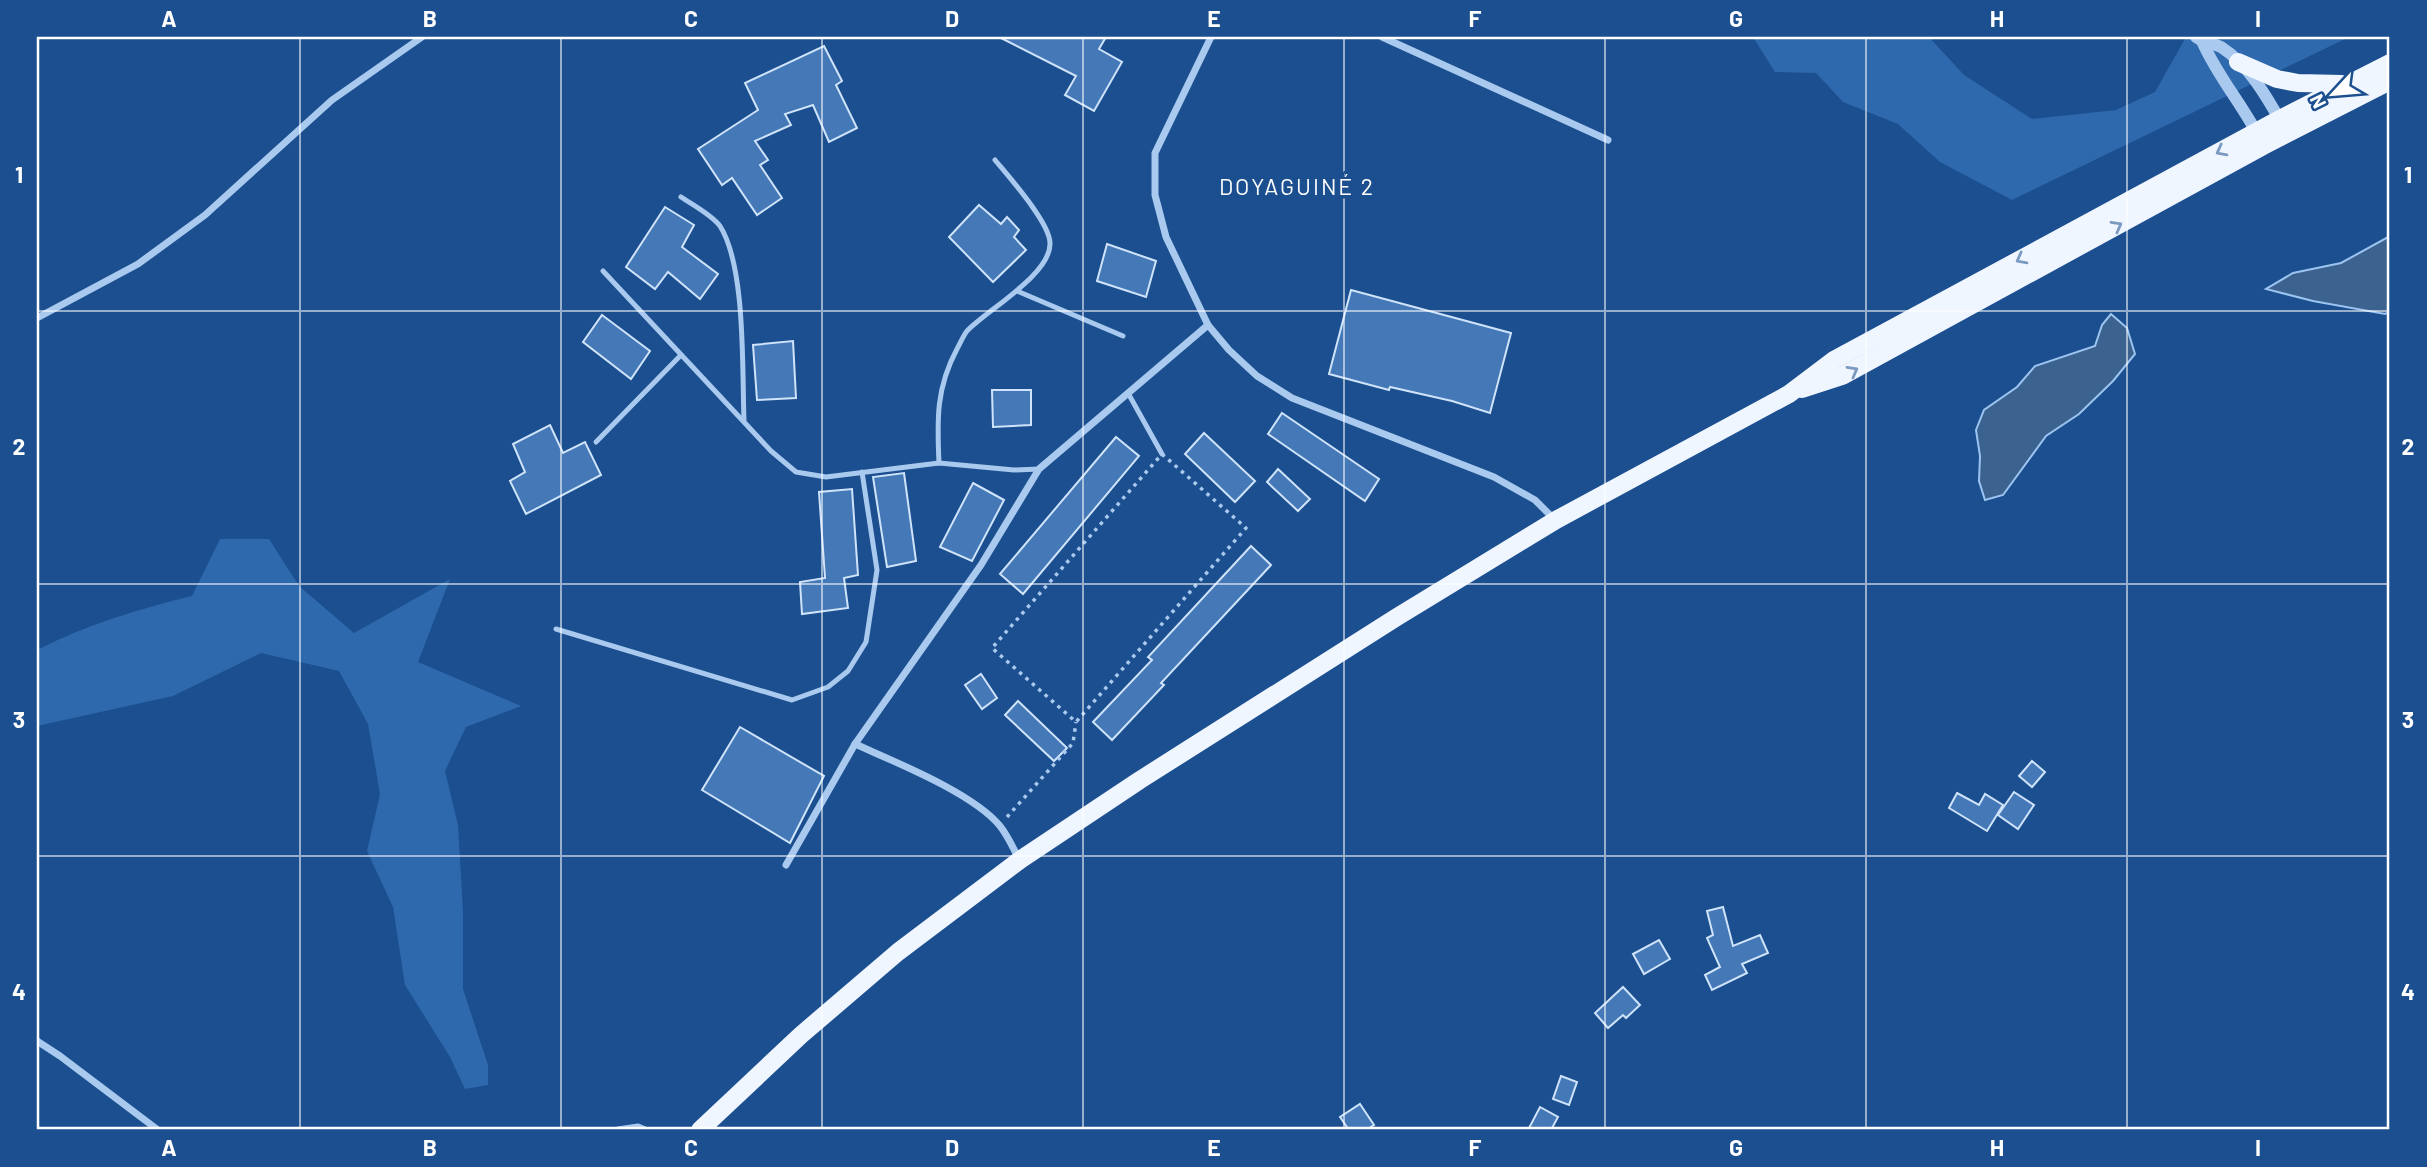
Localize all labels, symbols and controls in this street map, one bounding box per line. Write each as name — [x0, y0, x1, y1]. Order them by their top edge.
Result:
text: A — [161, 4, 177, 32]
text: B — [423, 4, 437, 32]
text: C — [684, 4, 698, 32]
text: D — [945, 4, 959, 32]
text: E — [1207, 4, 1221, 32]
text: F — [1469, 4, 1482, 32]
text: G — [1729, 4, 1743, 32]
text: H — [1990, 4, 2004, 32]
text: I — [2255, 4, 2261, 32]
north arrow — [2298, 60, 2368, 130]
text: N — [2304, 91, 2330, 112]
one-way arrow — [2216, 143, 2228, 156]
text: 1 — [15, 160, 23, 188]
text: 1 — [2404, 160, 2412, 188]
district label: DOYAGUINÉ 2 — [1219, 172, 1375, 200]
one-way arrow — [2109, 221, 2122, 234]
one-way arrow — [2016, 251, 2028, 264]
one-way arrow — [1845, 366, 1858, 379]
text: 2 — [13, 432, 25, 460]
text: 2 — [2402, 432, 2414, 460]
text: 3 — [13, 705, 25, 733]
text: 3 — [2402, 705, 2414, 733]
text: 4 — [12, 977, 26, 1005]
text: 4 — [2401, 977, 2415, 1005]
text: A — [161, 1133, 177, 1161]
text: B — [423, 1133, 437, 1161]
text: C — [684, 1133, 698, 1161]
text: D — [945, 1133, 959, 1161]
text: E — [1207, 1133, 1221, 1161]
text: F — [1469, 1133, 1482, 1161]
text: G — [1729, 1133, 1743, 1161]
text: H — [1990, 1133, 2004, 1161]
text: I — [2255, 1133, 2261, 1161]

